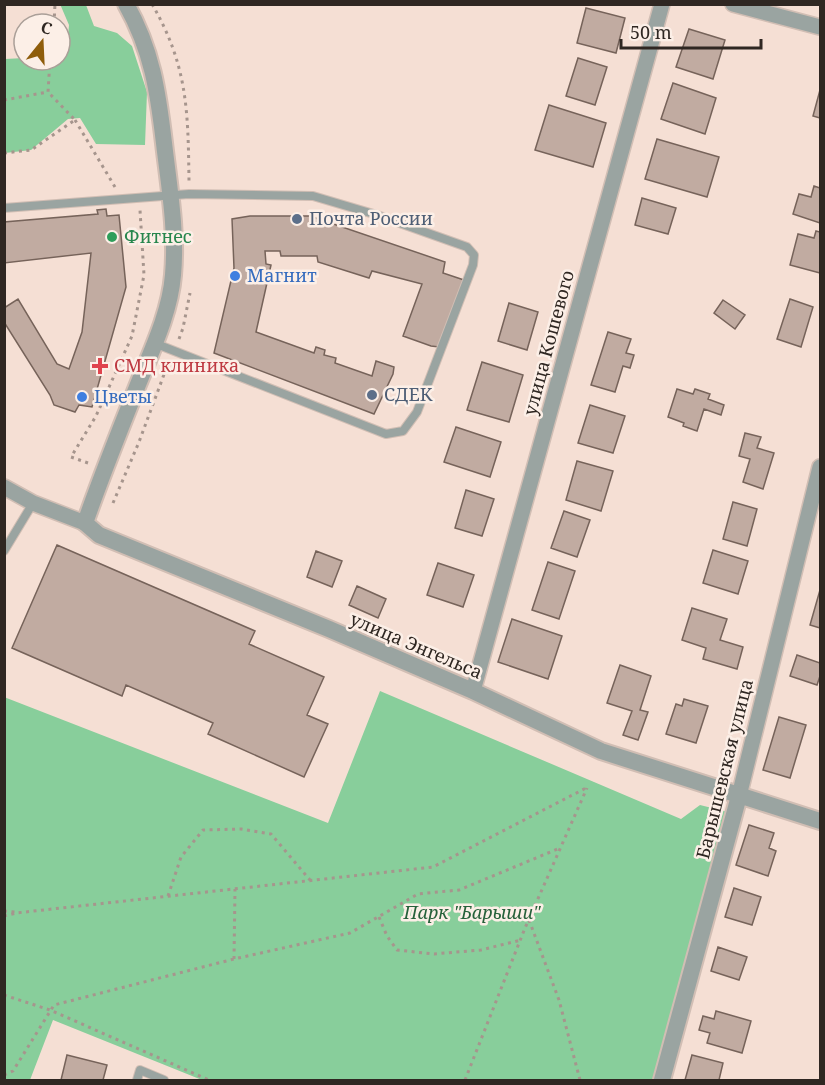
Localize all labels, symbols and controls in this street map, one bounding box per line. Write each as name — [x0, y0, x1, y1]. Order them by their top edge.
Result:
north arrow — [12, 12, 72, 72]
scale bar — [621, 12, 760, 50]
text: С — [38, 16, 55, 40]
text: 50 m — [630, 20, 672, 44]
place label: Почта России — [309, 206, 433, 230]
marker: Почта России — [290, 212, 304, 226]
place label: Фитнес — [124, 224, 192, 248]
marker: Фитнес — [105, 230, 119, 244]
place label: Магнит — [247, 263, 317, 287]
street label: улица Кошевого — [517, 268, 579, 418]
marker: Магнит — [228, 269, 242, 283]
place label: СМД клиника — [114, 353, 239, 377]
marker: СМД клиника — [91, 357, 109, 375]
place label: СДЕК — [384, 382, 433, 406]
place label: Цветы — [94, 384, 152, 408]
marker: СДЕК — [365, 388, 379, 402]
marker: Цветы — [75, 390, 89, 404]
street label: улица Энгельса — [347, 606, 486, 684]
street label: Барышевская улица — [690, 676, 758, 861]
park label: Парк "Барыши" — [403, 900, 542, 924]

